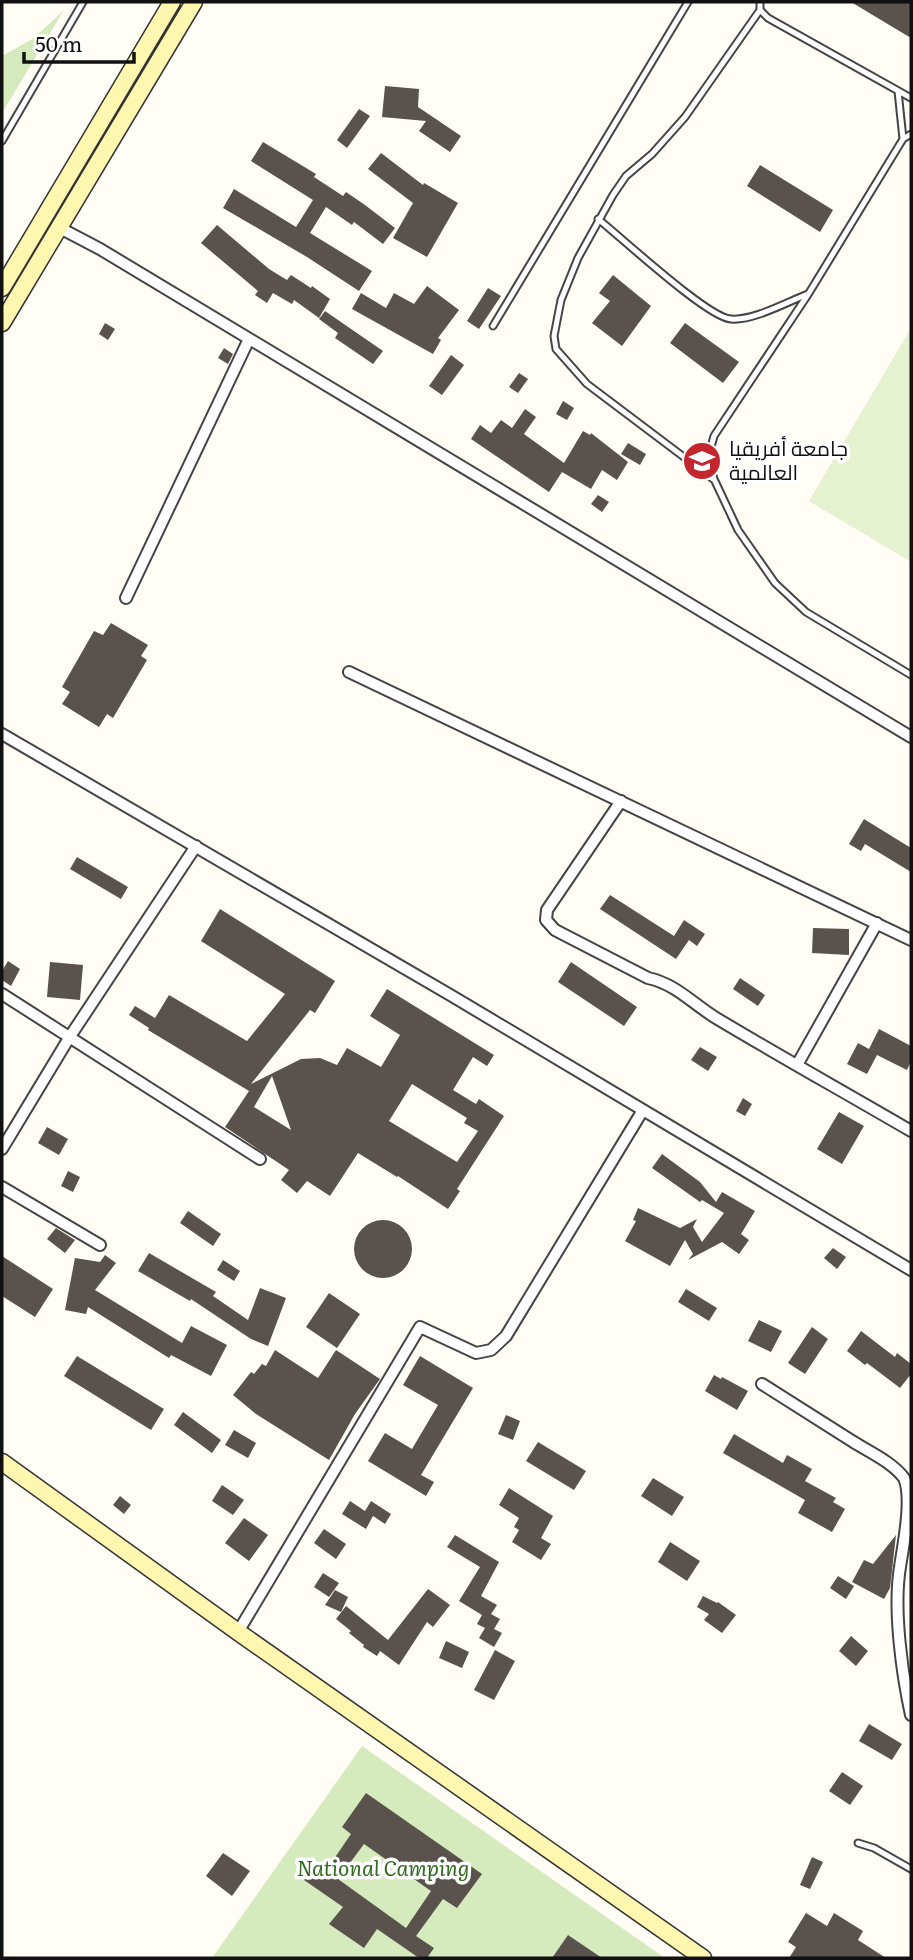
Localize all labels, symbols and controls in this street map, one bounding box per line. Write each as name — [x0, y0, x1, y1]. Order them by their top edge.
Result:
scale bar — [24, 21, 135, 65]
text: 50 m — [35, 27, 82, 58]
place label: جامعة أفريقيا العالمية — [729, 431, 848, 486]
school or university icon: جامعة أفريقيا العالمية — [681, 440, 723, 482]
park label: National Camping — [297, 1851, 469, 1882]

